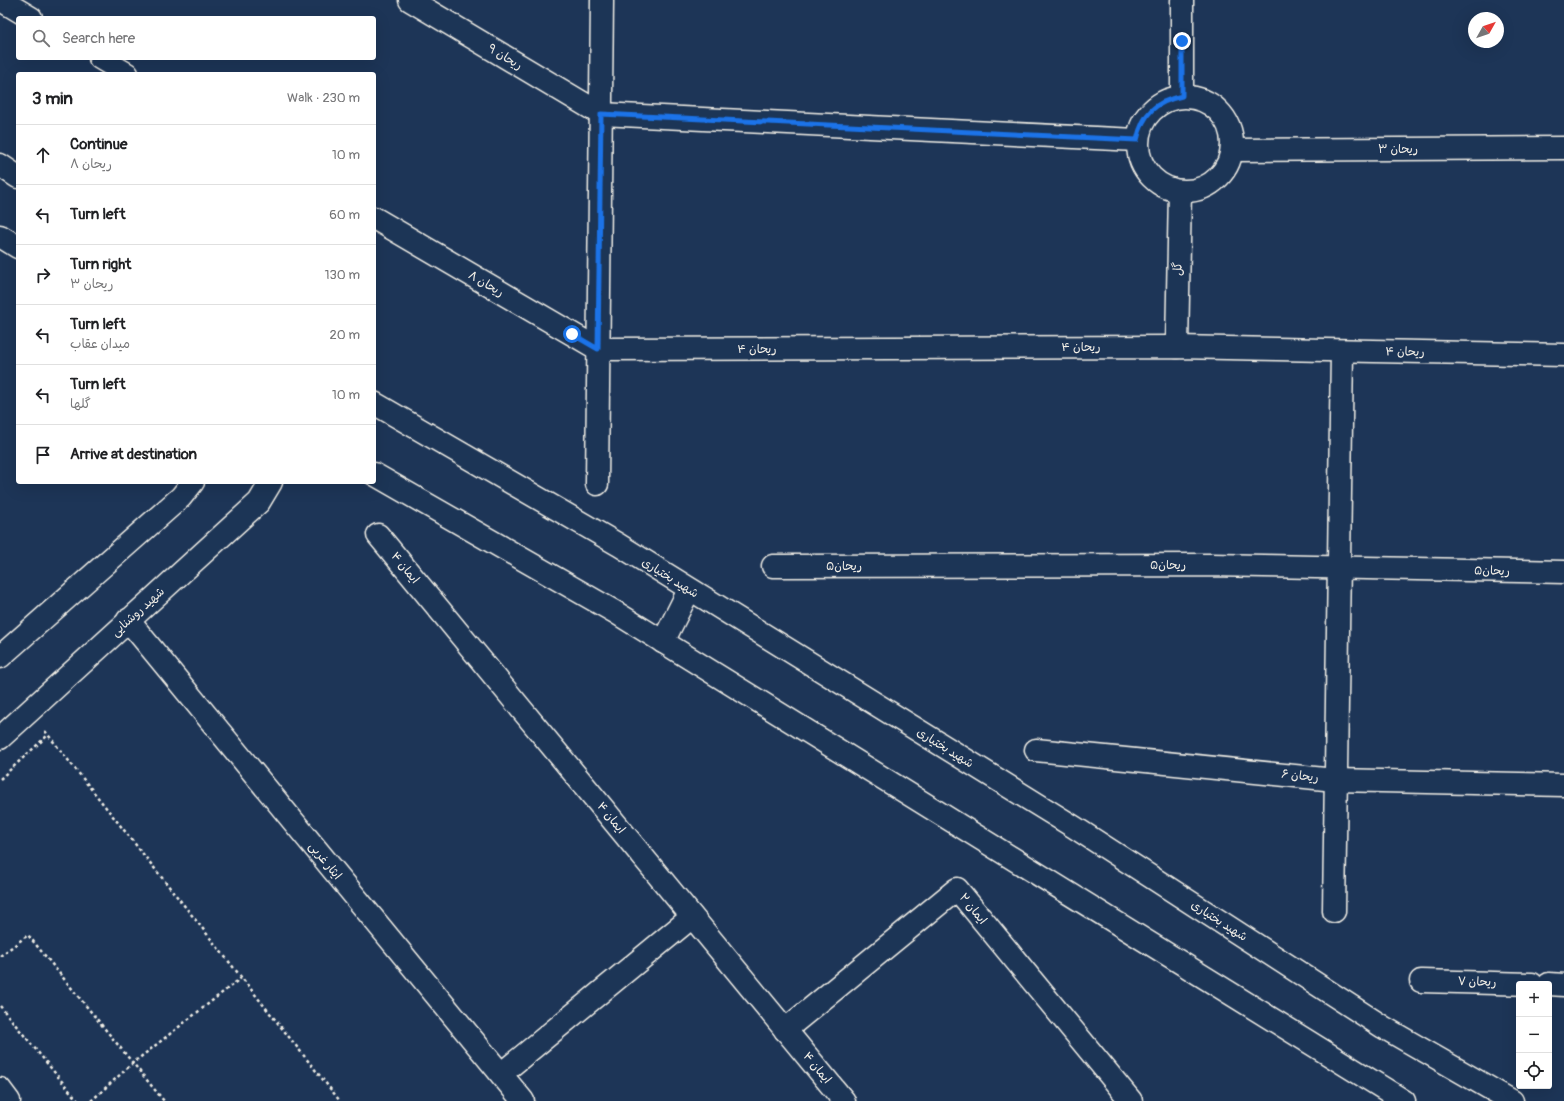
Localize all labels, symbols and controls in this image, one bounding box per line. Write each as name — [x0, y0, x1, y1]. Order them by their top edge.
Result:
north arrow — [1468, 12, 1504, 48]
search box — [16, 16, 376, 60]
icon: search — [30, 27, 52, 49]
text: Search here — [62, 29, 135, 48]
route end — [1173, 32, 1191, 50]
street label: ریحان ۹ — [485, 41, 525, 73]
text: 3 min — [32, 88, 73, 109]
text: Walk · 230 m — [287, 90, 360, 106]
text: Continue — [70, 135, 128, 154]
street label: ریحان ۳ — [1378, 142, 1418, 157]
icon: ahead — [32, 144, 54, 166]
text: 10 m — [332, 147, 360, 163]
text: ریحان ۸ — [70, 156, 112, 172]
icon: left — [32, 204, 54, 226]
text: Turn left — [70, 205, 126, 224]
text: 60 m — [329, 207, 360, 223]
text: Turn right — [70, 255, 131, 274]
street label: گل — [1170, 262, 1186, 276]
icon: right — [32, 264, 54, 286]
text: 130 m — [324, 267, 360, 283]
street label: ریحان ۸ — [466, 268, 506, 300]
text: ریحان ۳ — [70, 276, 113, 292]
text: Turn left — [70, 315, 126, 334]
icon: left — [32, 324, 54, 346]
route start — [563, 325, 581, 343]
text: 20 m — [329, 327, 360, 343]
text: میدان عقاب — [70, 336, 130, 352]
street label: ریحان ۴ — [1061, 340, 1101, 355]
street label: ریحان ۴ — [737, 342, 777, 357]
street label: ریحان ۴ — [1385, 344, 1425, 360]
text: Turn left — [70, 375, 126, 394]
icon: left — [32, 384, 54, 406]
text: 10 m — [332, 387, 360, 403]
text: گلها — [70, 396, 91, 412]
icon: arrive — [32, 444, 54, 466]
text: Arrive at destination — [70, 445, 197, 464]
street label: ایمان ۴ — [388, 549, 422, 587]
street label: شهید بختیاری — [639, 555, 701, 601]
street label: ریحان۵ — [1150, 558, 1186, 573]
street label: ریحان۵ — [826, 559, 862, 574]
street label: ریحان۵ — [1474, 563, 1510, 579]
street label: شهید روشنایی — [108, 584, 168, 640]
street label: شهید بختیاری — [914, 725, 976, 771]
street label: ریحان ۶ — [1281, 767, 1319, 785]
street label: ایمان ۴ — [594, 799, 628, 837]
street label: ایثار غربی — [305, 839, 345, 883]
street label: ایمان ۲ — [956, 890, 990, 928]
street label: شهید بختیاری — [1188, 897, 1250, 945]
street label: ریحان ۷ — [1457, 974, 1497, 990]
map controls — [1516, 981, 1552, 1089]
button: + — [1516, 981, 1552, 1017]
button: − — [1516, 1017, 1552, 1053]
street label: ایمان ۴ — [800, 1049, 834, 1087]
button: locate — [1516, 1053, 1552, 1089]

